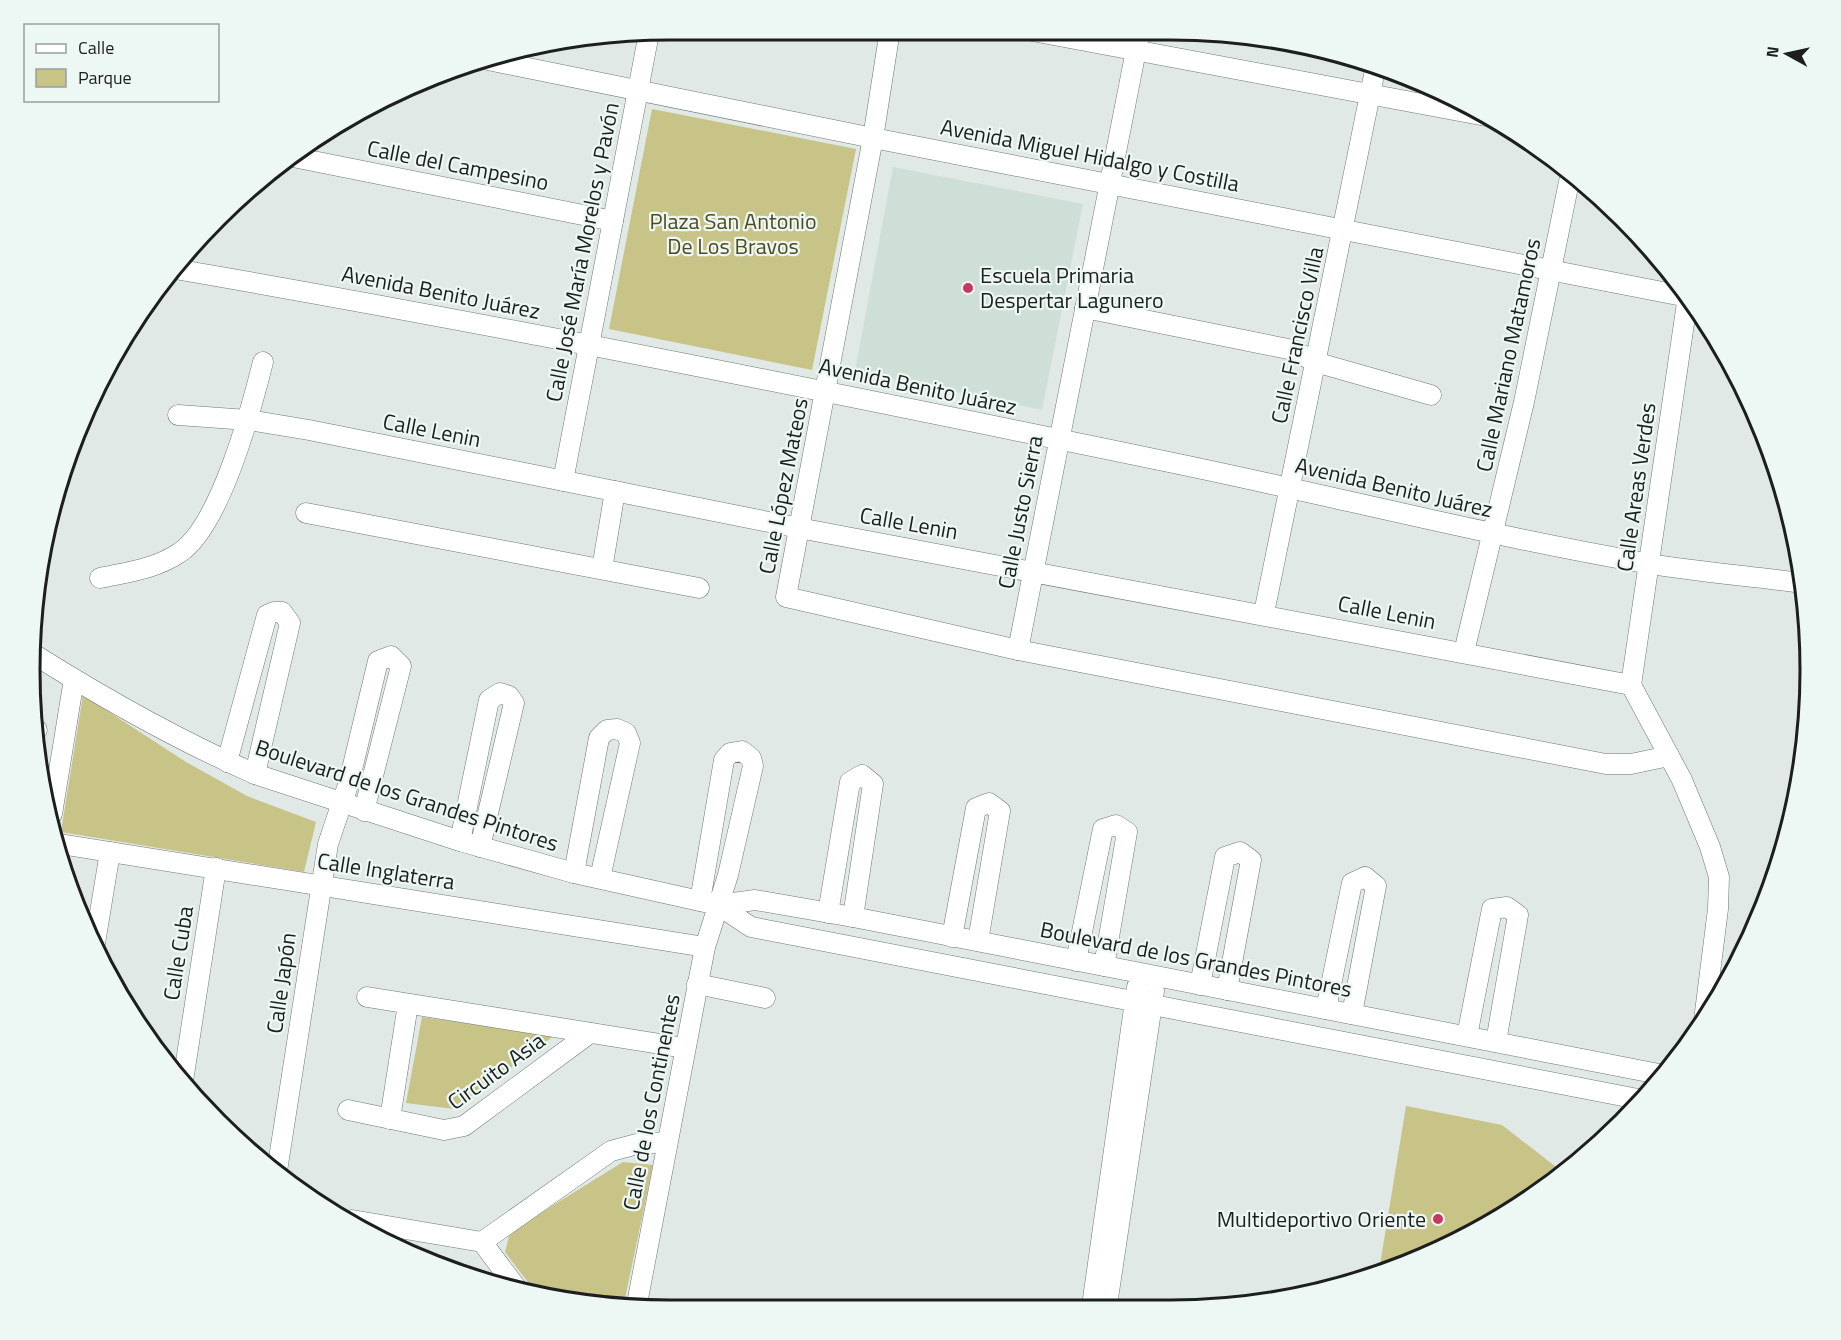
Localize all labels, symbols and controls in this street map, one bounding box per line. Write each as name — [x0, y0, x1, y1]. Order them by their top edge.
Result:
legend — [24, 24, 219, 102]
north arrow — [1757, 24, 1817, 84]
text: Calle — [78, 34, 114, 61]
text: N — [1759, 45, 1785, 59]
text: Parque — [78, 64, 132, 91]
street label: Calle José María Morelos y Pavón — [536, 99, 628, 405]
street label: Avenida Miguel Hidalgo y Costilla — [938, 109, 1242, 201]
street label: Calle del Campesino — [364, 131, 552, 199]
park label: Plaza San Antonio De Los Bravos — [649, 204, 817, 263]
street label: Calle Mariano Matamoros — [1467, 235, 1549, 475]
street label: Calle Francisco Villa — [1262, 243, 1332, 427]
street label: Avenida Benito Juárez — [339, 256, 543, 328]
place label: Escuela Primaria Despertar Lagunero — [980, 258, 1164, 317]
marker: Escuela Primaria Despertar Lagunero — [961, 281, 975, 295]
street label: Avenida Benito Juárez — [816, 348, 1020, 424]
street label: Calle López Mateos — [749, 395, 817, 577]
street label: Calle Areas Verdes — [1607, 400, 1665, 574]
street label: Calle Lenin — [380, 404, 484, 456]
street label: Calle Justo Sierra — [988, 432, 1052, 592]
street label: Avenida Benito Juárez — [1292, 448, 1496, 526]
street label: Calle Lenin — [857, 498, 961, 548]
street label: Calle Lenin — [1335, 586, 1439, 638]
street label: Boulevard de los Grandes Pintores — [251, 730, 563, 860]
street label: Calle Inglaterra — [315, 843, 457, 899]
street label: Calle Cuba — [154, 903, 202, 1003]
street label: Boulevard de los Grandes Pintores — [1037, 912, 1355, 1006]
street label: Calle Japón — [257, 930, 305, 1036]
street label: Calle de los Continentes — [613, 991, 689, 1213]
street label: Circuito Asia — [440, 1024, 552, 1118]
place label: Multideportivo Oriente — [1217, 1202, 1426, 1236]
marker: Multideportivo Oriente — [1431, 1212, 1445, 1226]

